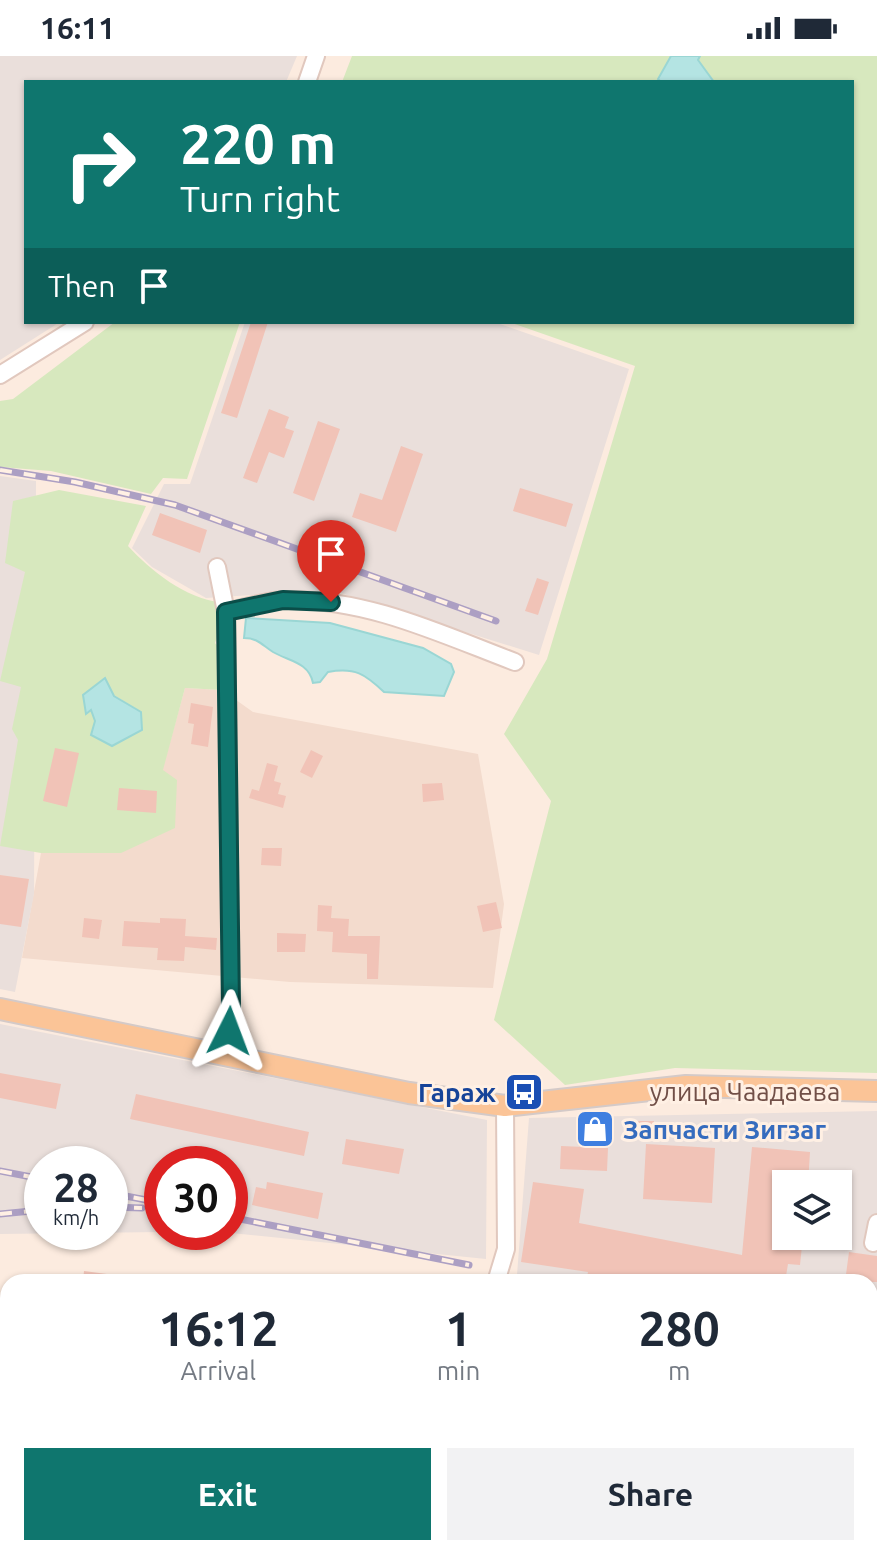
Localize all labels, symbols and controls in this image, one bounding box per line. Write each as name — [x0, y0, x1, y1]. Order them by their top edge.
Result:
text: 16:11 — [40, 11, 115, 45]
icon: right — [48, 112, 152, 216]
text: 220 m — [180, 112, 336, 175]
text: Turn right — [180, 178, 340, 219]
icon: arrive — [132, 264, 176, 308]
text: Then — [48, 269, 116, 303]
pin — [297, 520, 365, 602]
icon: arrive — [309, 532, 353, 576]
position arrow — [187, 989, 271, 1073]
bus stop icon: Гараж — [503, 1071, 545, 1113]
street label: улица Чаадаева — [650, 1077, 840, 1106]
place label: Гараж — [418, 1078, 497, 1107]
shop icon: Запчасти Зигзаг — [574, 1108, 616, 1150]
place label: Запчасти Зигзаг — [623, 1115, 826, 1144]
speed limit sign: 30 — [144, 1146, 248, 1250]
text: 28 — [53, 1165, 99, 1210]
map controls — [772, 1170, 852, 1250]
button: layers — [772, 1170, 852, 1250]
text: km/h — [53, 1206, 99, 1229]
text: 16:12 — [158, 1301, 278, 1355]
text: 1 — [445, 1301, 472, 1355]
text: 280 — [639, 1301, 720, 1355]
text: Arrival — [180, 1356, 256, 1385]
text: min — [437, 1356, 480, 1385]
text: m — [668, 1356, 690, 1385]
button: Exit — [24, 1448, 431, 1540]
button: Share — [447, 1448, 854, 1540]

